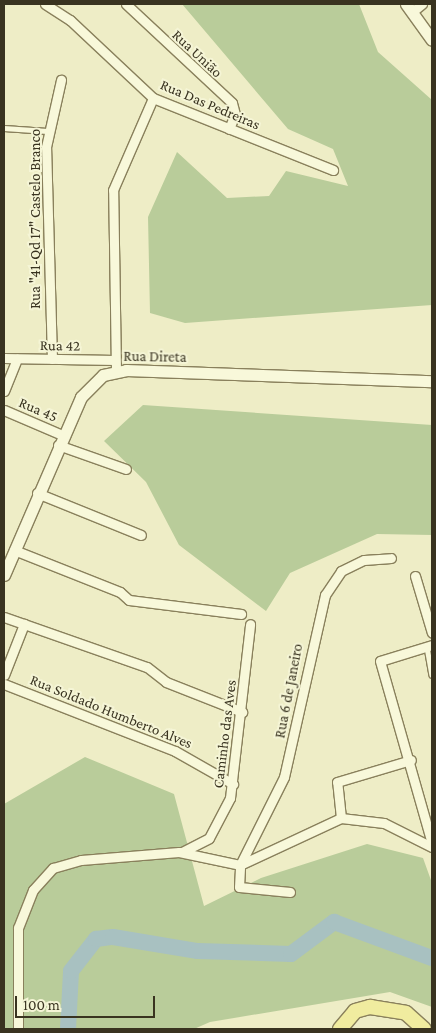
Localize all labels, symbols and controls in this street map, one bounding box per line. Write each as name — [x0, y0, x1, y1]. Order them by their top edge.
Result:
street label: Rua União — [168, 26, 226, 82]
street label: Rua Das Pedreiras — [157, 76, 263, 134]
street label: Rua "41-Qd 17" Castelo Branco — [27, 129, 45, 309]
street label: Rua 42 — [40, 337, 80, 355]
street label: Rua Direta — [123, 347, 187, 367]
street label: Rua 45 — [16, 394, 60, 426]
street label: Rua 6 de Janeiro — [271, 642, 307, 740]
street label: Rua Soldado Humberto Alves — [27, 671, 195, 753]
street label: Caminho das Aves — [209, 679, 241, 789]
scale bar — [18, 986, 158, 1018]
text: 100 m — [23, 997, 60, 1013]

